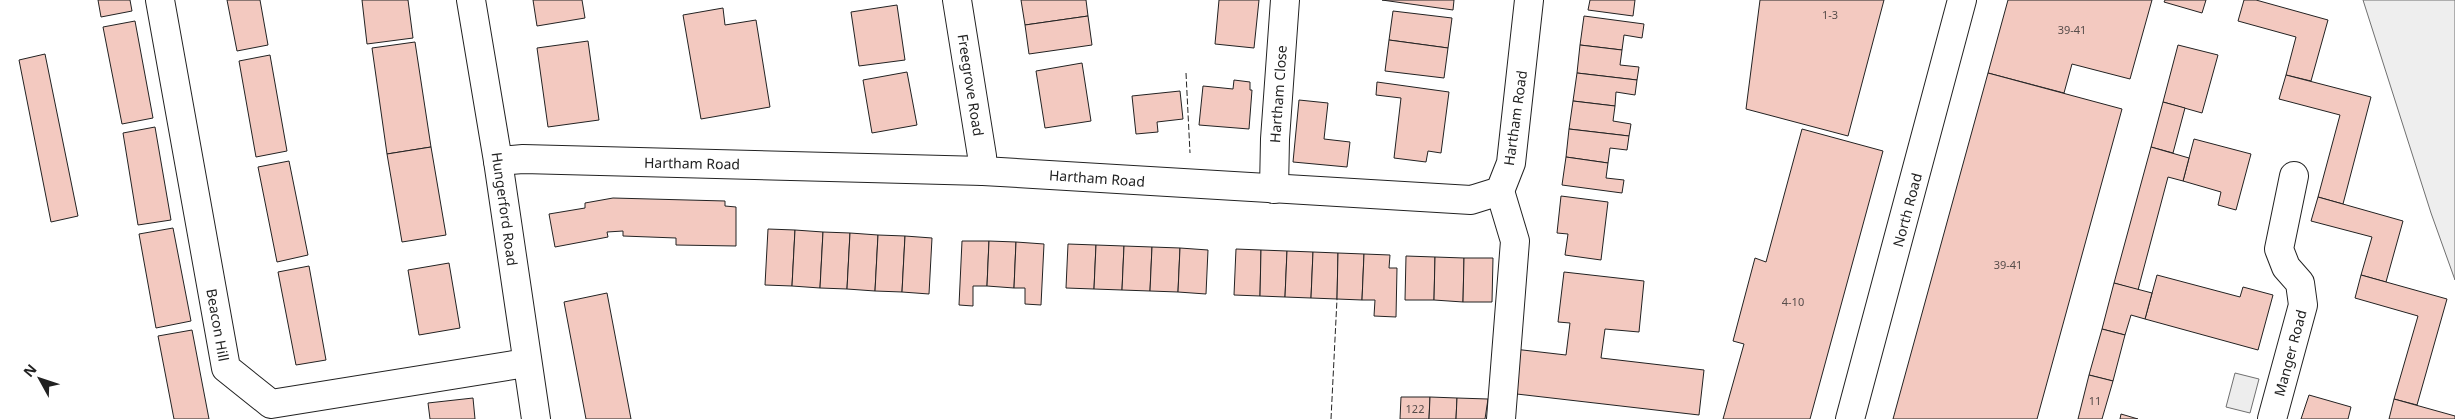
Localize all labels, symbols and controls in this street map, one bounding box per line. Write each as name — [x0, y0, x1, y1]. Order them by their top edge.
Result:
house number: 1-3 — [1822, 7, 1838, 22]
house number: 39-41 — [2058, 22, 2086, 37]
street label: Freegrove Road — [954, 33, 988, 137]
street label: Hartham Close — [1265, 44, 1291, 143]
street label: Hartham Road — [1499, 69, 1531, 167]
street label: Hungerford Road — [488, 151, 522, 267]
street label: Hartham Road — [644, 153, 740, 173]
street label: Hartham Road — [1048, 165, 1146, 191]
street label: North Road — [1888, 171, 1926, 249]
house number: 39-41 — [1994, 257, 2022, 272]
street label: Beacon Hill — [202, 287, 234, 363]
house number: 4-10 — [1782, 294, 1804, 309]
street label: Manger Road — [2269, 308, 2311, 398]
north arrow — [15, 354, 65, 404]
text: N — [19, 360, 41, 381]
house number: 11 — [2089, 393, 2101, 408]
house number: 122 — [1406, 401, 1424, 416]

